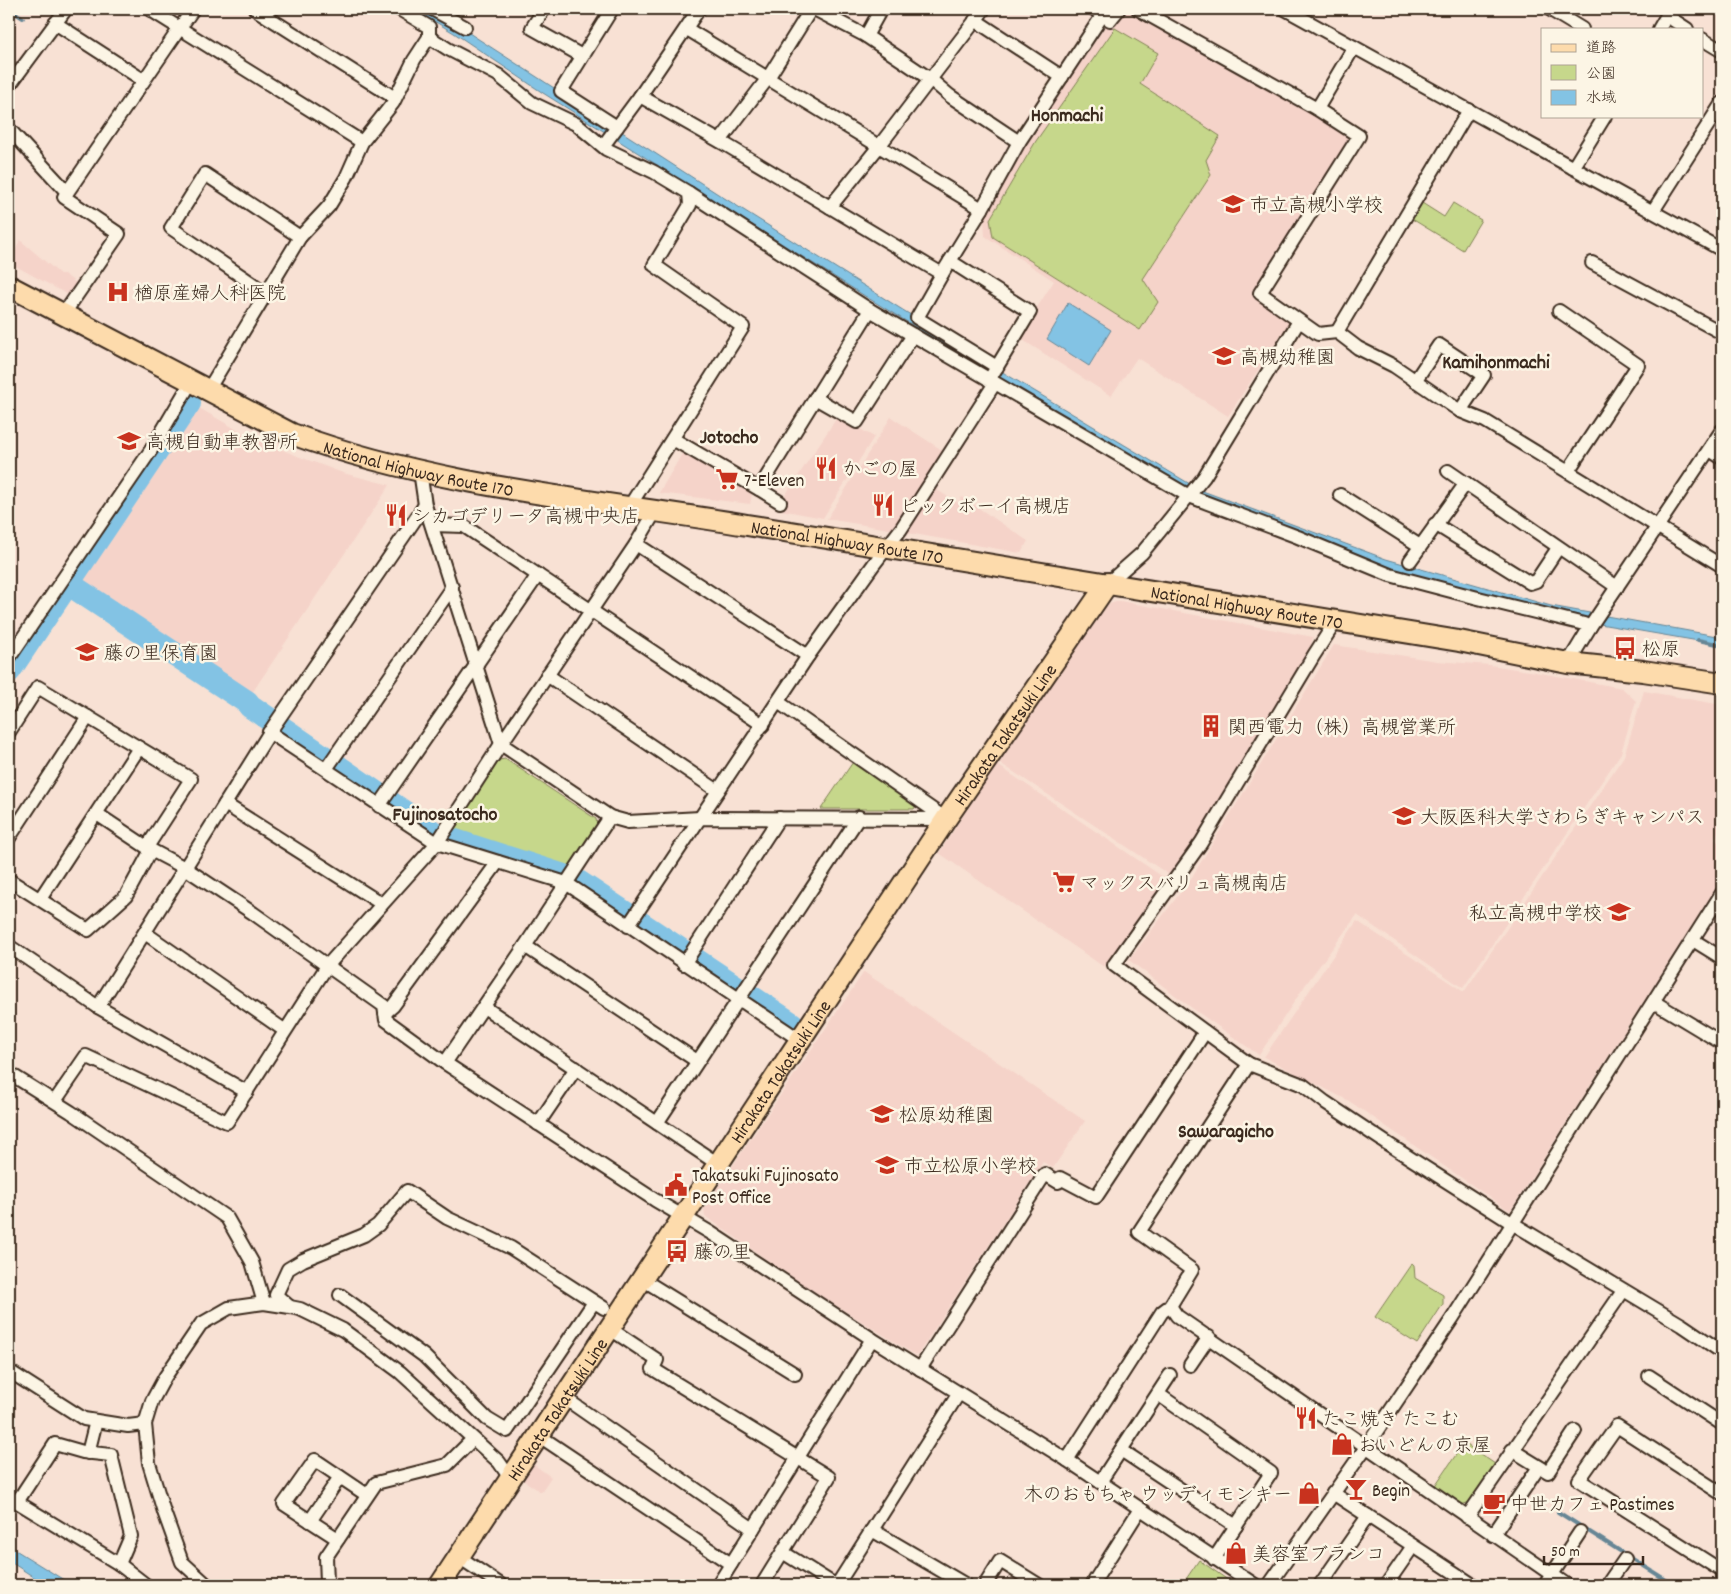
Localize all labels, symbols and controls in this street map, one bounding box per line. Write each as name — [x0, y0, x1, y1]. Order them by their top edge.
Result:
legend — [1541, 28, 1704, 118]
text: 道路 — [1586, 38, 1616, 60]
text: 公園 — [1586, 64, 1616, 86]
text: 水域 — [1586, 88, 1616, 110]
district label: Honmachi — [1031, 103, 1104, 131]
school or university icon: 市立高槻小学校 — [1220, 191, 1246, 217]
place label: 市立高槻小学校 — [1250, 194, 1383, 221]
hospital icon: 楢原産婦人科医院 — [105, 279, 131, 305]
place label: 楢原産婦人科医院 — [134, 282, 286, 309]
school or university icon: 高槻幼稚園 — [1211, 343, 1237, 369]
place label: 高槻幼稚園 — [1240, 346, 1335, 373]
district label: Kamihonmachi — [1442, 350, 1550, 378]
district label: Jotocho — [700, 425, 758, 453]
school or university icon: 高槻自動車教習所 — [116, 428, 142, 454]
place label: 高槻自動車教習所 — [146, 431, 298, 458]
street label: National Highway Route 170 — [319, 436, 516, 506]
restaurant icon: かごの屋 — [813, 455, 839, 481]
place label: かごの屋 — [842, 458, 918, 485]
supermarket icon: 7-Eleven — [714, 466, 740, 492]
place label: 7-Eleven — [744, 469, 804, 496]
restaurant icon: ビックボーイ高槻店 — [870, 492, 896, 518]
place label: ビックボーイ高槻店 — [900, 495, 1071, 522]
restaurant icon: シカゴデリータ高槻中央店 — [383, 502, 409, 528]
place label: シカゴデリータ高槻中央店 — [412, 505, 640, 532]
street label: National Highway Route 170 — [749, 516, 945, 573]
street label: National Highway Route 170 — [1148, 581, 1345, 639]
bus stop icon: 松原 — [1612, 635, 1638, 661]
place label: 松原 — [1642, 638, 1680, 665]
school or university icon: 藤の里保育園 — [74, 639, 100, 665]
place label: 藤の里保育園 — [104, 642, 218, 669]
street label: Hirakata Takatsuki Line — [949, 660, 1065, 812]
building icon: 関西電力（株）高槻営業所 — [1198, 713, 1224, 739]
place label: 関西電力（株）高槻営業所 — [1228, 716, 1456, 743]
district label: Fujinosatocho — [393, 802, 497, 830]
school or university icon: 大阪医科大学さわらぎキャンパス — [1391, 803, 1417, 829]
place label: 大阪医科大学さわらぎキャンパス — [1420, 806, 1704, 833]
supermarket icon: マックスバリュ高槻南店 — [1051, 869, 1077, 895]
place label: マックスバリュ高槻南店 — [1080, 872, 1289, 899]
school or university icon: 私立高槻中学校 — [1606, 899, 1632, 925]
place label: 私立高槻中学校 — [1469, 902, 1602, 929]
street label: Hirakata Takatsuki Line — [725, 996, 840, 1150]
school or university icon: 松原幼稚園 — [869, 1101, 895, 1127]
place label: 松原幼稚園 — [899, 1104, 994, 1131]
district label: Sawaragicho — [1178, 1119, 1274, 1147]
school or university icon: 市立松原小学校 — [874, 1152, 900, 1178]
place label: 市立松原小学校 — [904, 1155, 1037, 1182]
place label: Takatsuki Fujinosato Post Office — [692, 1164, 839, 1213]
public building icon: Takatsuki Fujinosato Post Office — [663, 1172, 689, 1198]
bus stop icon: 藤の里 — [664, 1238, 690, 1264]
place label: 藤の里 — [694, 1241, 751, 1268]
street label: Hirakata Takatsuki Line — [502, 1334, 616, 1488]
restaurant icon: たこ焼き たこむ — [1293, 1405, 1319, 1431]
place label: たこ焼き たこむ — [1322, 1408, 1459, 1435]
shop icon: おいどんの京屋 — [1329, 1431, 1355, 1457]
place label: おいどんの京屋 — [1358, 1434, 1491, 1461]
bar icon: Begin — [1343, 1476, 1369, 1502]
place label: Begin — [1372, 1479, 1410, 1506]
shop icon: 木のおもちゃ ウッディモンキー — [1296, 1480, 1322, 1506]
place label: 木のおもちゃ ウッディモンキー — [1024, 1483, 1292, 1510]
cafe icon: 中世カフェ Pastimes — [1481, 1490, 1507, 1516]
place label: 中世カフェ Pastimes — [1510, 1493, 1675, 1520]
scale bar — [1544, 1534, 1642, 1566]
shop icon: 美容室ブランコ — [1223, 1540, 1249, 1566]
text: 50 m — [1551, 1542, 1580, 1564]
place label: 美容室ブランコ — [1252, 1543, 1385, 1570]

